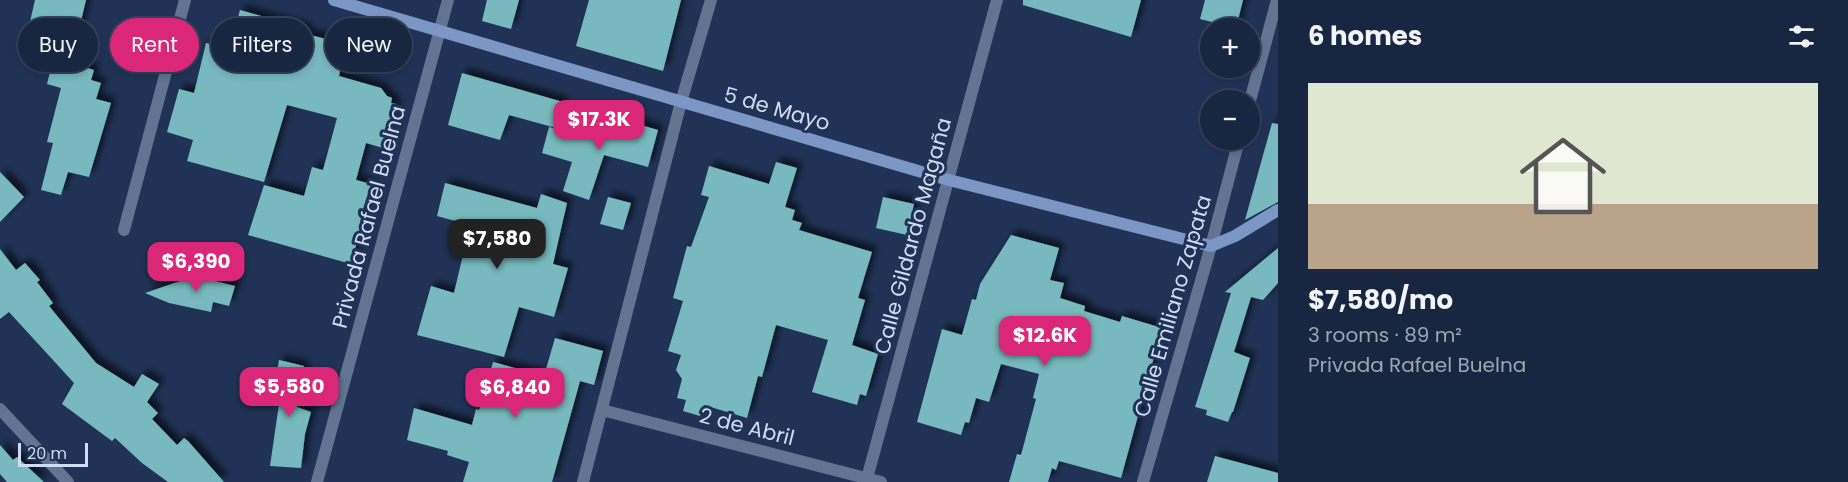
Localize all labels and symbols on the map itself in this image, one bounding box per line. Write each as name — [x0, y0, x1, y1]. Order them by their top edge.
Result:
street label: 5 de Mayo — [721, 80, 834, 138]
pin: $17.3K — [550, 100, 648, 151]
street label: Privada Rafael Buelna — [325, 102, 412, 331]
street label: Calle Gildardo Magaña — [867, 114, 958, 357]
street label: Calle Emiliano Zapata — [1127, 191, 1218, 420]
pin: $7,580 — [448, 219, 546, 270]
pin: $6,390 — [147, 242, 245, 293]
pin: $12.6K — [996, 316, 1094, 367]
pin: $5,580 — [240, 367, 338, 418]
pin: $6,840 — [466, 368, 564, 419]
street label: 2 de Abril — [697, 401, 798, 452]
scale bar — [18, 440, 88, 468]

